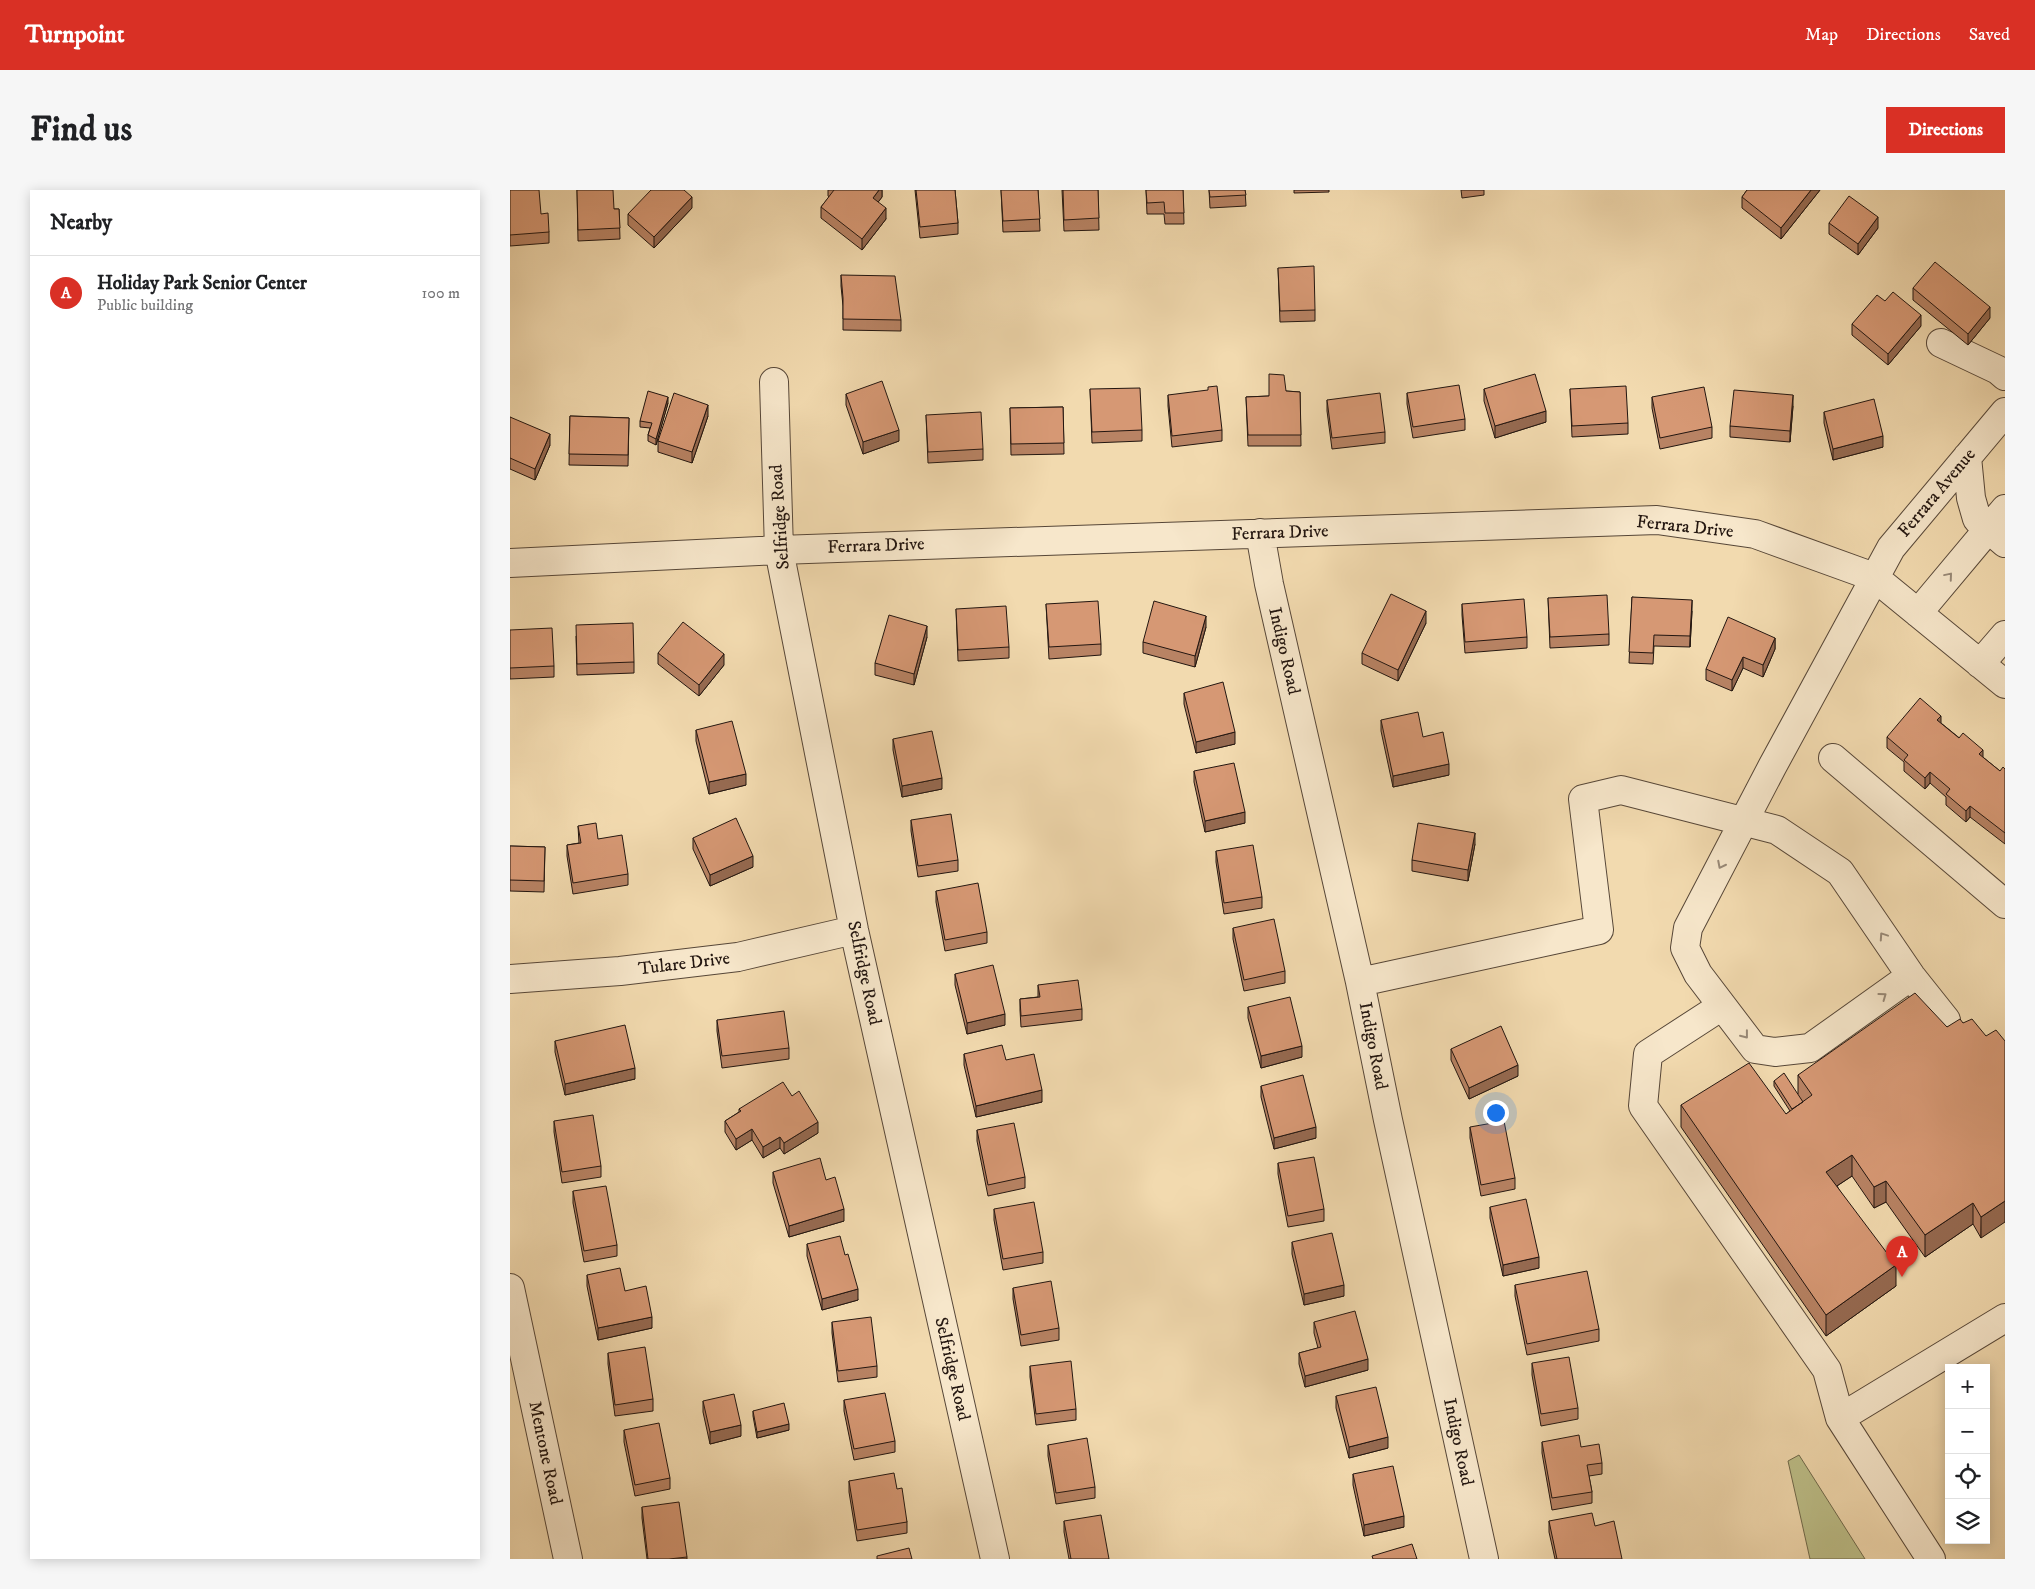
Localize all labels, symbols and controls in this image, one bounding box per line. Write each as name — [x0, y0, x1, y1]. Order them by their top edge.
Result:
text: Turnpoint — [25, 20, 124, 50]
text: Map — [1805, 24, 1838, 46]
text: Directions — [1866, 24, 1941, 46]
text: Saved — [1969, 24, 2010, 46]
button: Directions — [1886, 107, 2005, 153]
text: Find us — [30, 108, 132, 152]
text: Nearby — [50, 210, 112, 236]
text: Holiday Park Senior Center — [97, 272, 307, 295]
text: A — [61, 283, 71, 303]
text: 100 m — [422, 283, 460, 303]
text: Public building — [97, 295, 193, 315]
street label: Ferrara Avenue — [1893, 444, 1981, 542]
street label: Selfridge Road — [765, 463, 795, 570]
street label: Ferrara Drive — [1635, 511, 1735, 543]
street label: Ferrara Drive — [1231, 520, 1329, 546]
street label: Ferrara Drive — [827, 533, 925, 559]
one-way arrow — [1943, 572, 1952, 581]
street label: Indigo Road — [1263, 605, 1305, 697]
one-way arrow — [1717, 859, 1727, 868]
street label: Selfridge Road — [842, 919, 886, 1027]
one-way arrow — [1880, 932, 1890, 941]
street label: Tulare Drive — [637, 947, 731, 981]
one-way arrow — [1877, 993, 1887, 1002]
street label: Indigo Road — [1354, 1000, 1392, 1092]
one-way arrow — [1739, 1029, 1747, 1038]
your location — [1483, 1100, 1509, 1126]
pin: A — [1886, 1236, 1918, 1277]
street label: Selfridge Road — [929, 1315, 975, 1423]
map controls — [1945, 1364, 1990, 1544]
button: + — [1945, 1364, 1990, 1409]
street label: Indigo Road — [1438, 1396, 1478, 1488]
street label: Mentone Road — [523, 1399, 567, 1507]
button: − — [1945, 1409, 1990, 1454]
button: locate — [1945, 1454, 1990, 1499]
button: layers — [1945, 1499, 1990, 1544]

